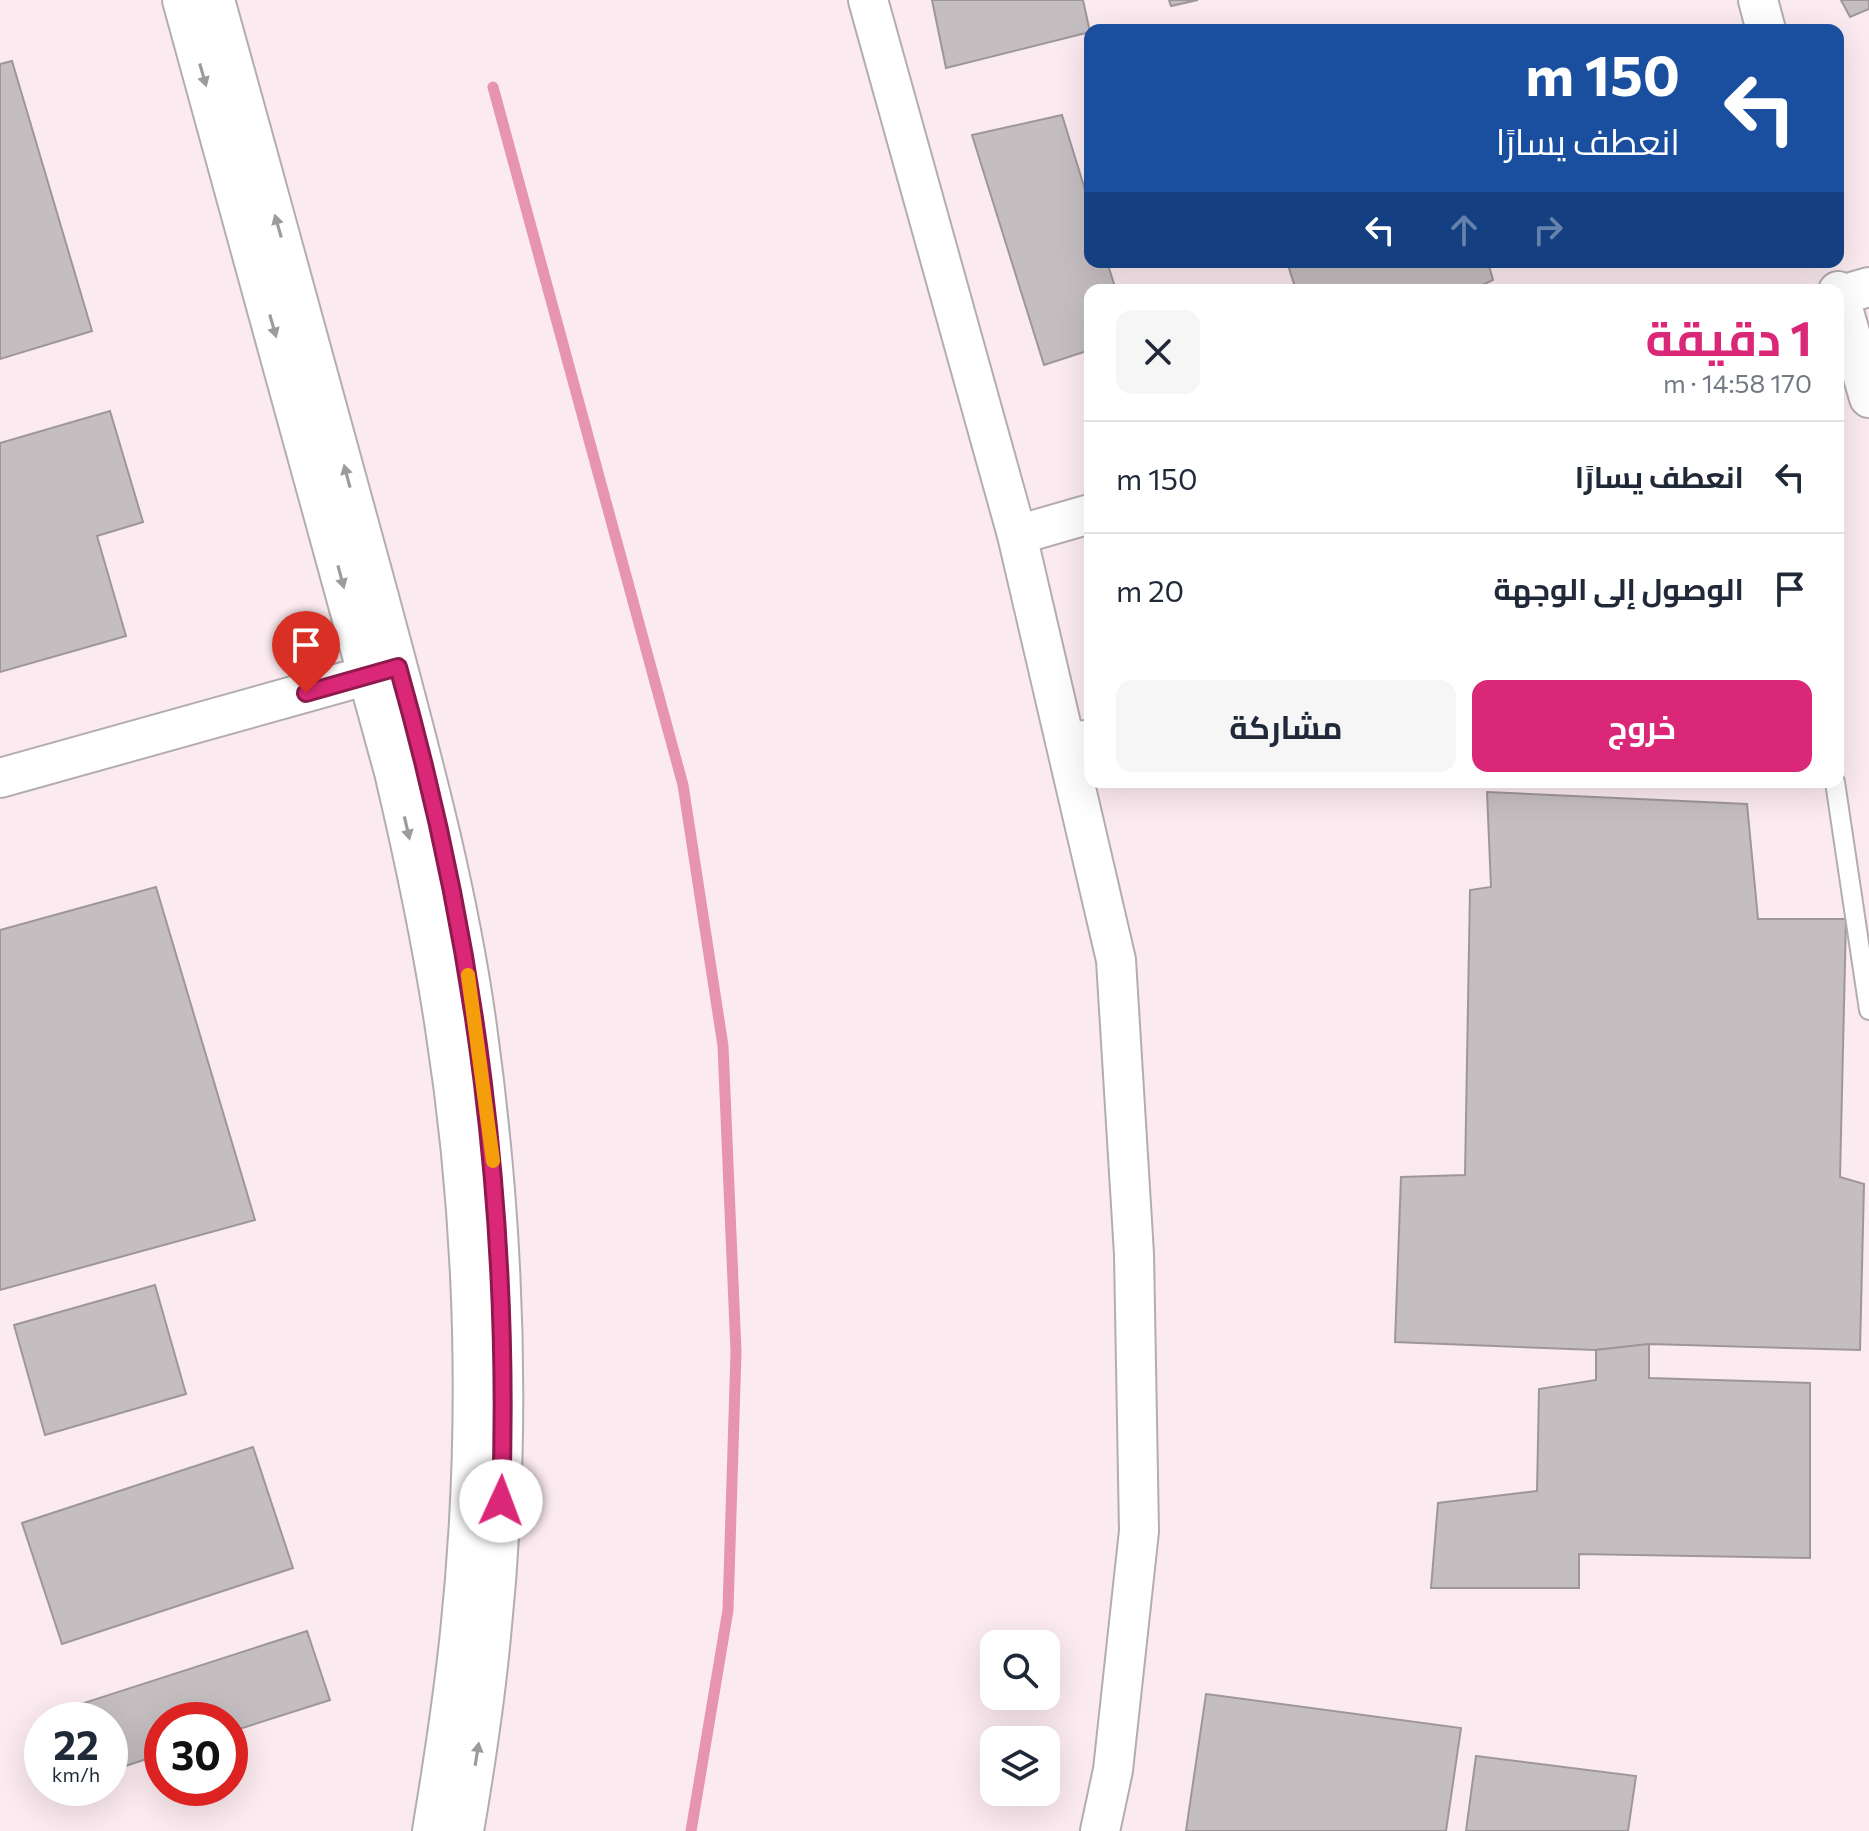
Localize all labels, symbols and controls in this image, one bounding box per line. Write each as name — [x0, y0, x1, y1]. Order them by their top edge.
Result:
text: 150 m — [1525, 39, 1680, 108]
icon: left — [1708, 56, 1812, 160]
one-way arrow — [198, 63, 210, 88]
text: انعطف يسارًا — [1496, 118, 1680, 162]
icon: left — [1358, 208, 1402, 252]
icon: ahead — [1442, 208, 1486, 252]
icon: right — [1526, 208, 1570, 252]
one-way arrow — [271, 213, 284, 237]
text: 1 دقيقة — [1645, 307, 1812, 366]
button: close — [1116, 310, 1200, 394]
one-way arrow — [267, 314, 280, 338]
text: 170 m · 14:58 — [1663, 367, 1812, 398]
icon: left — [1768, 455, 1812, 499]
text: انعطف يسارًا — [1575, 457, 1744, 494]
text: 150 m — [1116, 459, 1198, 496]
one-way arrow — [340, 464, 352, 489]
one-way arrow — [336, 564, 348, 589]
icon: arrive — [1768, 567, 1812, 611]
text: الوصول إلى الوجهة — [1494, 569, 1744, 606]
text: 20 m — [1116, 571, 1184, 608]
pin — [272, 611, 340, 693]
icon: arrive — [284, 623, 328, 667]
button: مشاركة — [1116, 680, 1456, 772]
button: خروج — [1472, 680, 1812, 772]
one-way arrow — [401, 816, 414, 841]
position arrow — [459, 1459, 543, 1543]
map controls — [980, 1630, 1060, 1806]
button: search — [980, 1630, 1060, 1710]
speed limit sign: 30 — [144, 1702, 248, 1806]
text: 22 — [53, 1719, 99, 1768]
button: layers — [980, 1726, 1060, 1806]
one-way arrow — [471, 1741, 483, 1766]
text: km/h — [52, 1762, 100, 1786]

